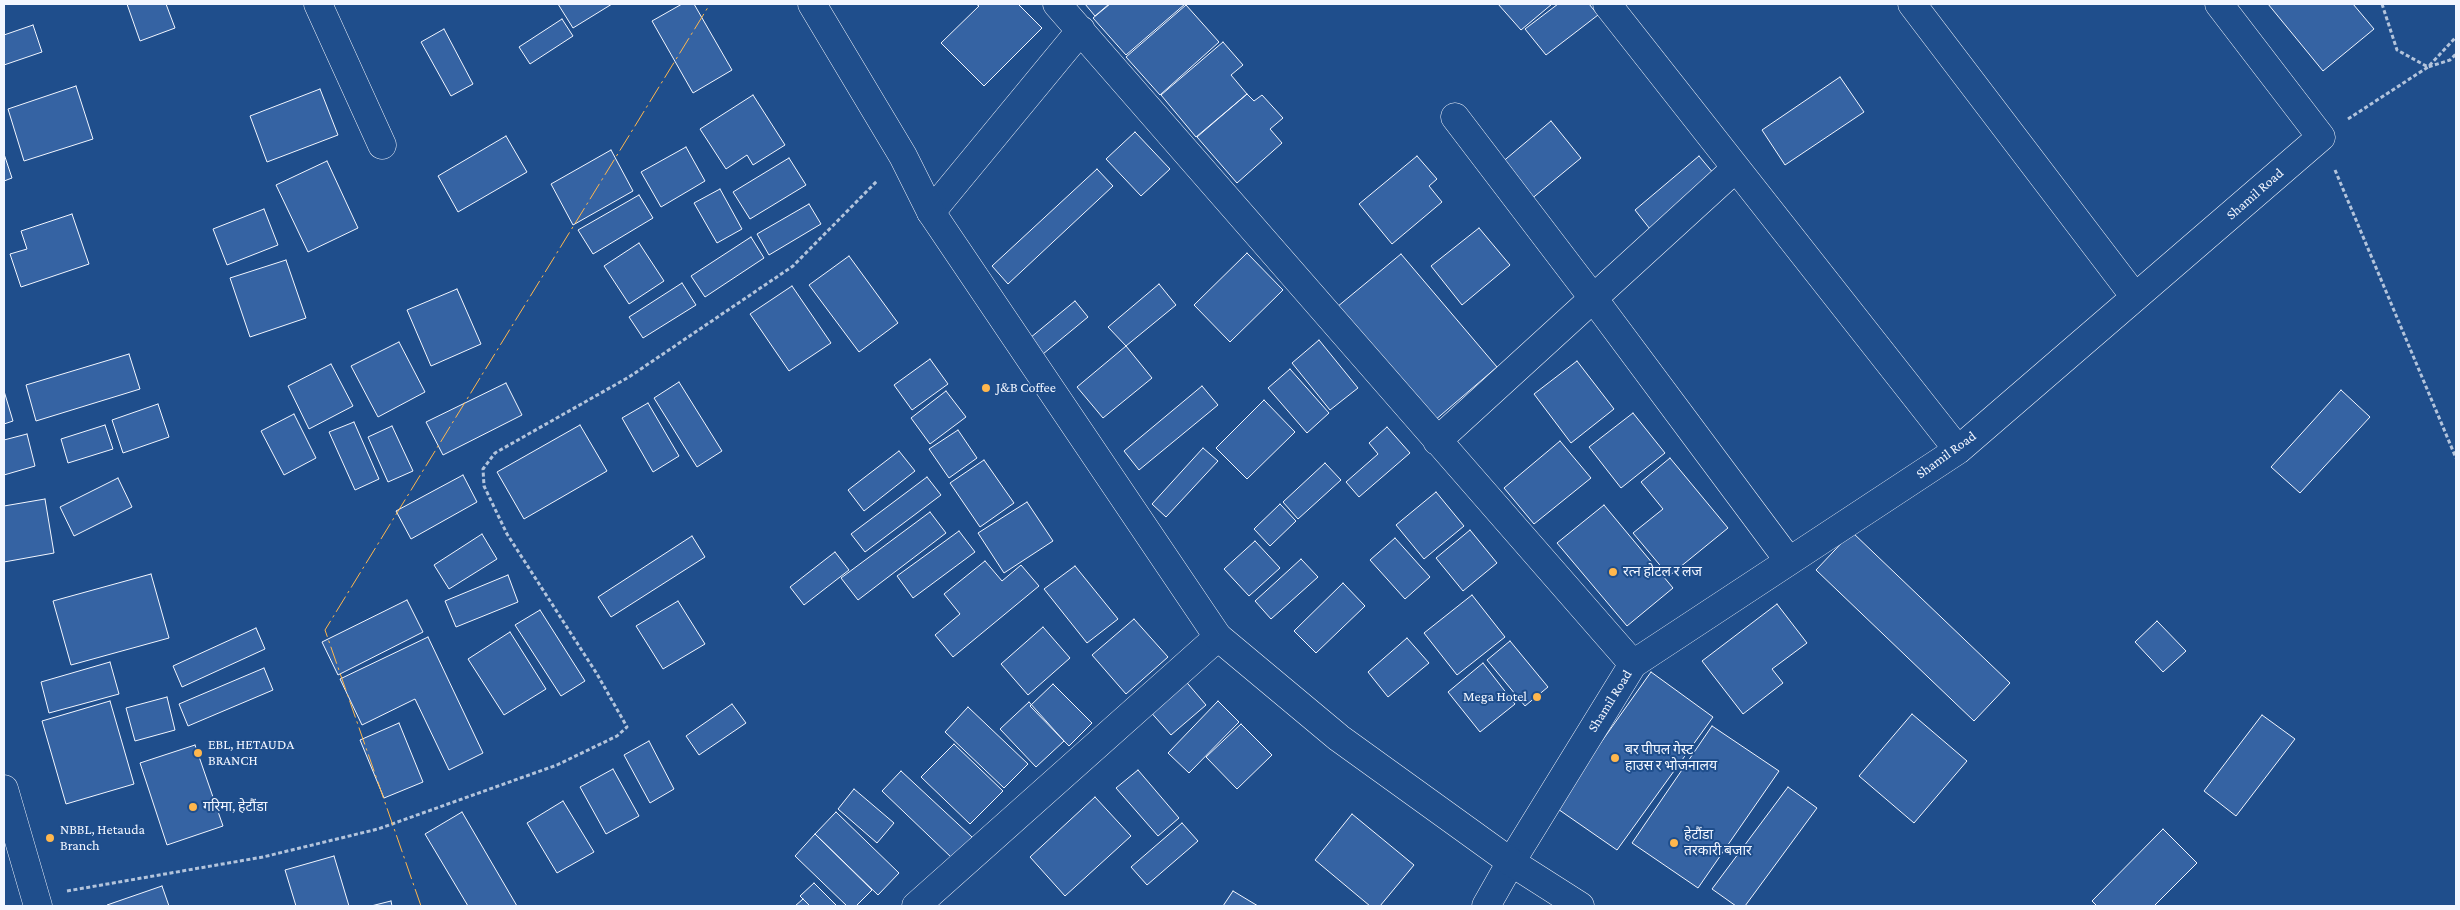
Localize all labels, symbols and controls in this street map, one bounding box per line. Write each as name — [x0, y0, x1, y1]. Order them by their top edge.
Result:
street label: Shamil Road — [2223, 165, 2287, 223]
place label: J&B Coffee — [996, 380, 1056, 396]
marker: J&B Coffee — [980, 382, 992, 394]
street label: Shamil Road — [1913, 428, 1979, 482]
place label: रत्‍न होटल र लज — [1623, 564, 1702, 580]
marker: रत्‍न होटल र लज — [1607, 566, 1619, 578]
street label: Shamil Road — [1584, 667, 1636, 735]
place label: Mega Hotel — [1463, 689, 1527, 705]
marker: Mega Hotel — [1531, 691, 1543, 703]
place label: EBL, HETAUDA BRANCH — [208, 737, 294, 770]
place label: बर पीपल गेस्ट हाउस र भोजनालय — [1625, 742, 1717, 774]
marker: EBL, HETAUDA BRANCH — [192, 747, 204, 759]
marker: बर पीपल गेस्ट हाउस र भोजनालय — [1609, 752, 1621, 764]
place label: गरिमा, हेटौंडा — [203, 799, 267, 815]
marker: गरिमा, हेटौंडा — [187, 801, 199, 813]
place label: NBBL, Hetauda Branch — [60, 822, 145, 854]
place label: हेटौंडा तरकारी बजार — [1684, 827, 1752, 860]
marker: NBBL, Hetauda Branch — [44, 832, 56, 844]
marker: हेटौंडा तरकारी बजार — [1668, 837, 1680, 849]

